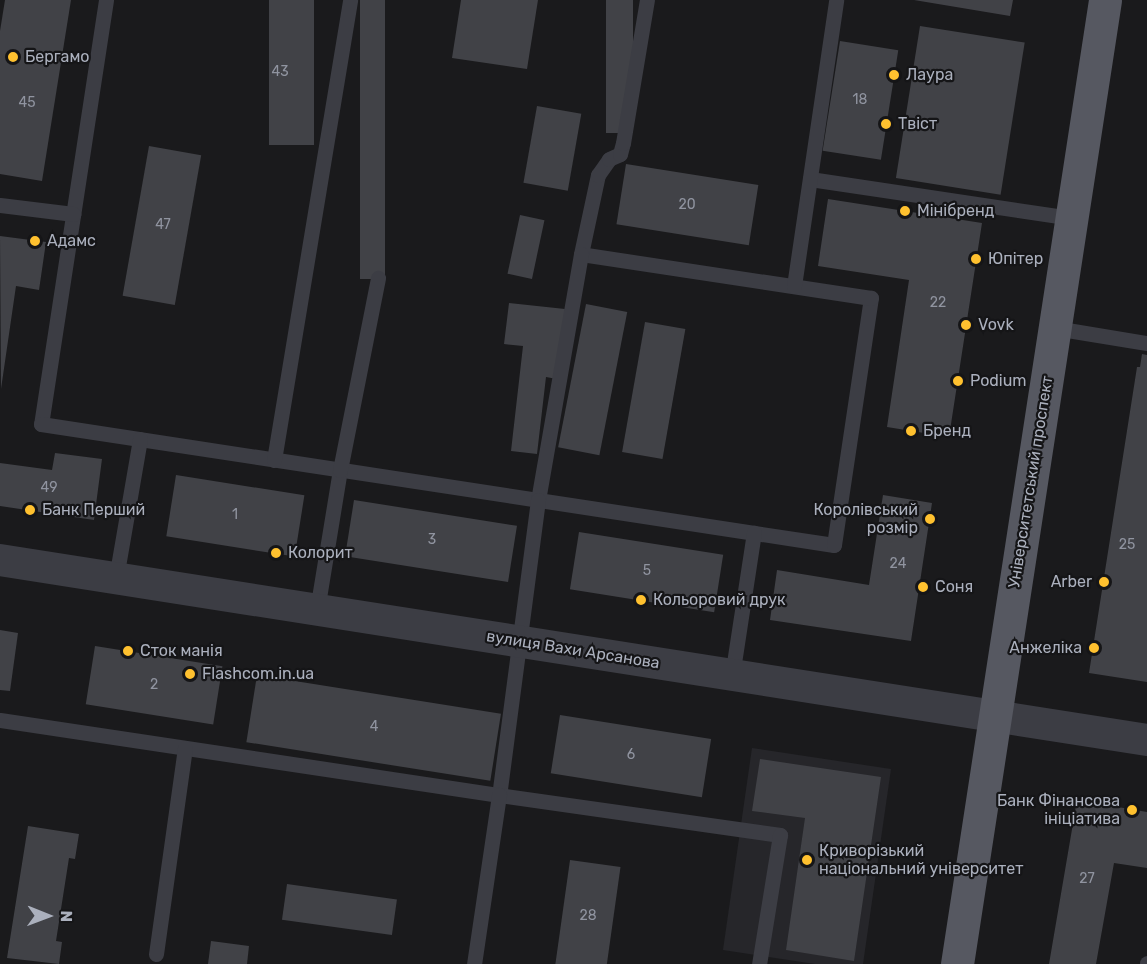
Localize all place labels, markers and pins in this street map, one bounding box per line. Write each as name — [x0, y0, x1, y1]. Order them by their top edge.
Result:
place label: Бергамо — [25, 47, 90, 67]
marker: Бергамо — [6, 50, 20, 64]
place label: Лаура — [906, 65, 953, 85]
marker: Лаура — [887, 68, 901, 82]
place label: Твіст — [898, 114, 937, 134]
marker: Твіст — [879, 117, 893, 131]
place label: Мінібренд — [917, 201, 994, 221]
marker: Мінібренд — [898, 204, 912, 218]
place label: Адамс — [47, 231, 96, 251]
marker: Адамс — [28, 234, 42, 248]
place label: Юпітер — [988, 249, 1043, 269]
marker: Юпітер — [969, 252, 983, 266]
place label: Vovk — [978, 315, 1014, 335]
marker: Vovk — [959, 318, 973, 332]
place label: Podium — [970, 371, 1027, 391]
marker: Podium — [951, 374, 965, 388]
place label: Бренд — [923, 421, 971, 441]
marker: Бренд — [904, 424, 918, 438]
place label: Банк Перший — [42, 500, 145, 520]
place label: Королівський розмір — [813, 500, 918, 538]
marker: Банк Перший — [23, 503, 37, 517]
marker: Королівський розмір — [923, 512, 937, 526]
place label: Колорит — [288, 543, 353, 563]
marker: Колорит — [269, 546, 283, 560]
place label: Arber — [1051, 572, 1092, 592]
marker: Arber — [1097, 575, 1111, 589]
place label: Соня — [935, 577, 973, 597]
marker: Соня — [916, 580, 930, 594]
place label: Кольоровий друк — [653, 590, 786, 610]
marker: Кольоровий друк — [634, 593, 648, 607]
place label: Анжеліка — [1009, 638, 1082, 658]
place label: Сток манія — [140, 641, 223, 661]
marker: Анжеліка — [1087, 641, 1101, 655]
marker: Сток манія — [121, 644, 135, 658]
place label: Flashcom.in.ua — [202, 664, 314, 684]
marker: Flashcom.in.ua — [183, 667, 197, 681]
place label: Банк Фінансова ініціатива — [997, 791, 1120, 829]
marker: Банк Фінансова ініціатива — [1125, 803, 1139, 817]
place label: Криворізький національний університет — [819, 841, 1023, 879]
marker: Криворізький національний університет — [800, 853, 814, 867]

